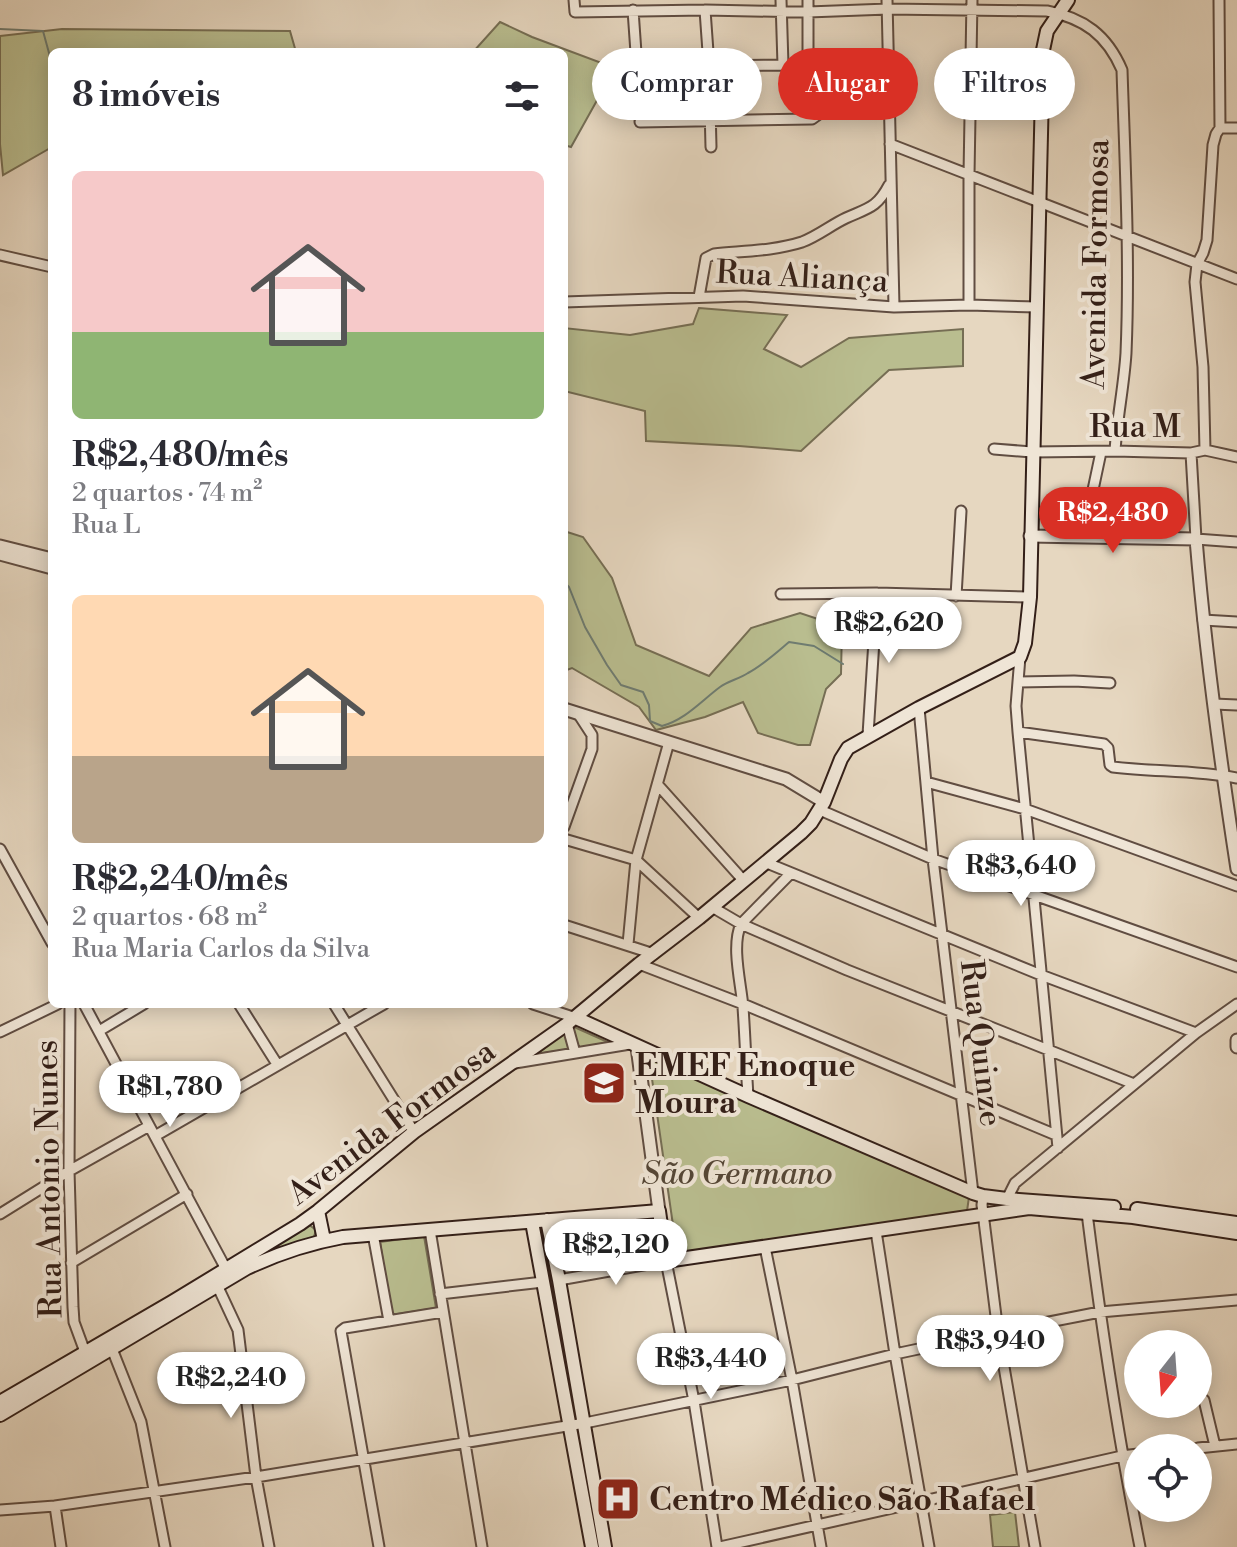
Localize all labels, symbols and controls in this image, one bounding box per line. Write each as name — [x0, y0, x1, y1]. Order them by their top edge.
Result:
chip: Comprar — [592, 48, 762, 120]
chip: Alugar — [778, 48, 918, 120]
chip: Filtros — [934, 48, 1075, 120]
icon: filters — [500, 74, 544, 118]
text: 8 imóveis — [72, 75, 220, 117]
street label: Avenida Formosa — [1074, 138, 1118, 390]
icon: home — [236, 223, 380, 367]
street label: Rua Aliança — [715, 253, 890, 302]
street label: Rua M — [1089, 407, 1181, 447]
text: R$2,480/mês — [72, 435, 288, 477]
text: 2 quartos · 74 m² — [72, 477, 262, 509]
pin: R$2,480 — [1039, 487, 1187, 555]
text: R$2,480 — [1057, 497, 1169, 529]
text: Rua L — [72, 509, 141, 541]
pin: R$2,620 — [815, 597, 963, 665]
text: R$2,620 — [834, 607, 944, 639]
icon: home — [236, 647, 380, 791]
pin: R$3,640 — [947, 840, 1095, 908]
text: R$3,640 — [965, 850, 1077, 882]
text: R$2,240/mês — [72, 859, 288, 901]
text: 2 quartos · 68 m² — [72, 901, 267, 933]
text: Rua Maria Carlos da Silva — [72, 933, 370, 965]
street label: Rua Quinze — [951, 958, 1011, 1129]
street label: Avenida Formosa — [279, 1031, 504, 1215]
street label: Rua Antonio Nunes — [27, 1040, 71, 1318]
place label: EMEF Enoque Moura — [635, 1046, 855, 1123]
school or university icon: EMEF Enoque Moura — [580, 1059, 628, 1107]
pin: R$1,780 — [96, 1061, 244, 1129]
text: R$1,780 — [117, 1071, 223, 1103]
park label: São Germano — [642, 1154, 832, 1194]
pin: R$2,120 — [542, 1219, 690, 1287]
text: R$2,120 — [562, 1229, 670, 1261]
pin: R$3,940 — [916, 1315, 1064, 1383]
text: R$3,940 — [935, 1325, 1045, 1357]
north arrow — [1124, 1330, 1212, 1418]
map controls — [1124, 1330, 1212, 1522]
pin: R$3,440 — [637, 1333, 785, 1401]
text: R$3,440 — [655, 1343, 767, 1375]
pin: R$2,240 — [157, 1352, 305, 1420]
text: R$2,240 — [175, 1362, 287, 1394]
button: locate — [1124, 1434, 1212, 1522]
hospital icon: Centro Médico São Rafael — [594, 1475, 642, 1523]
place label: Centro Médico São Rafael — [649, 1480, 1036, 1520]

